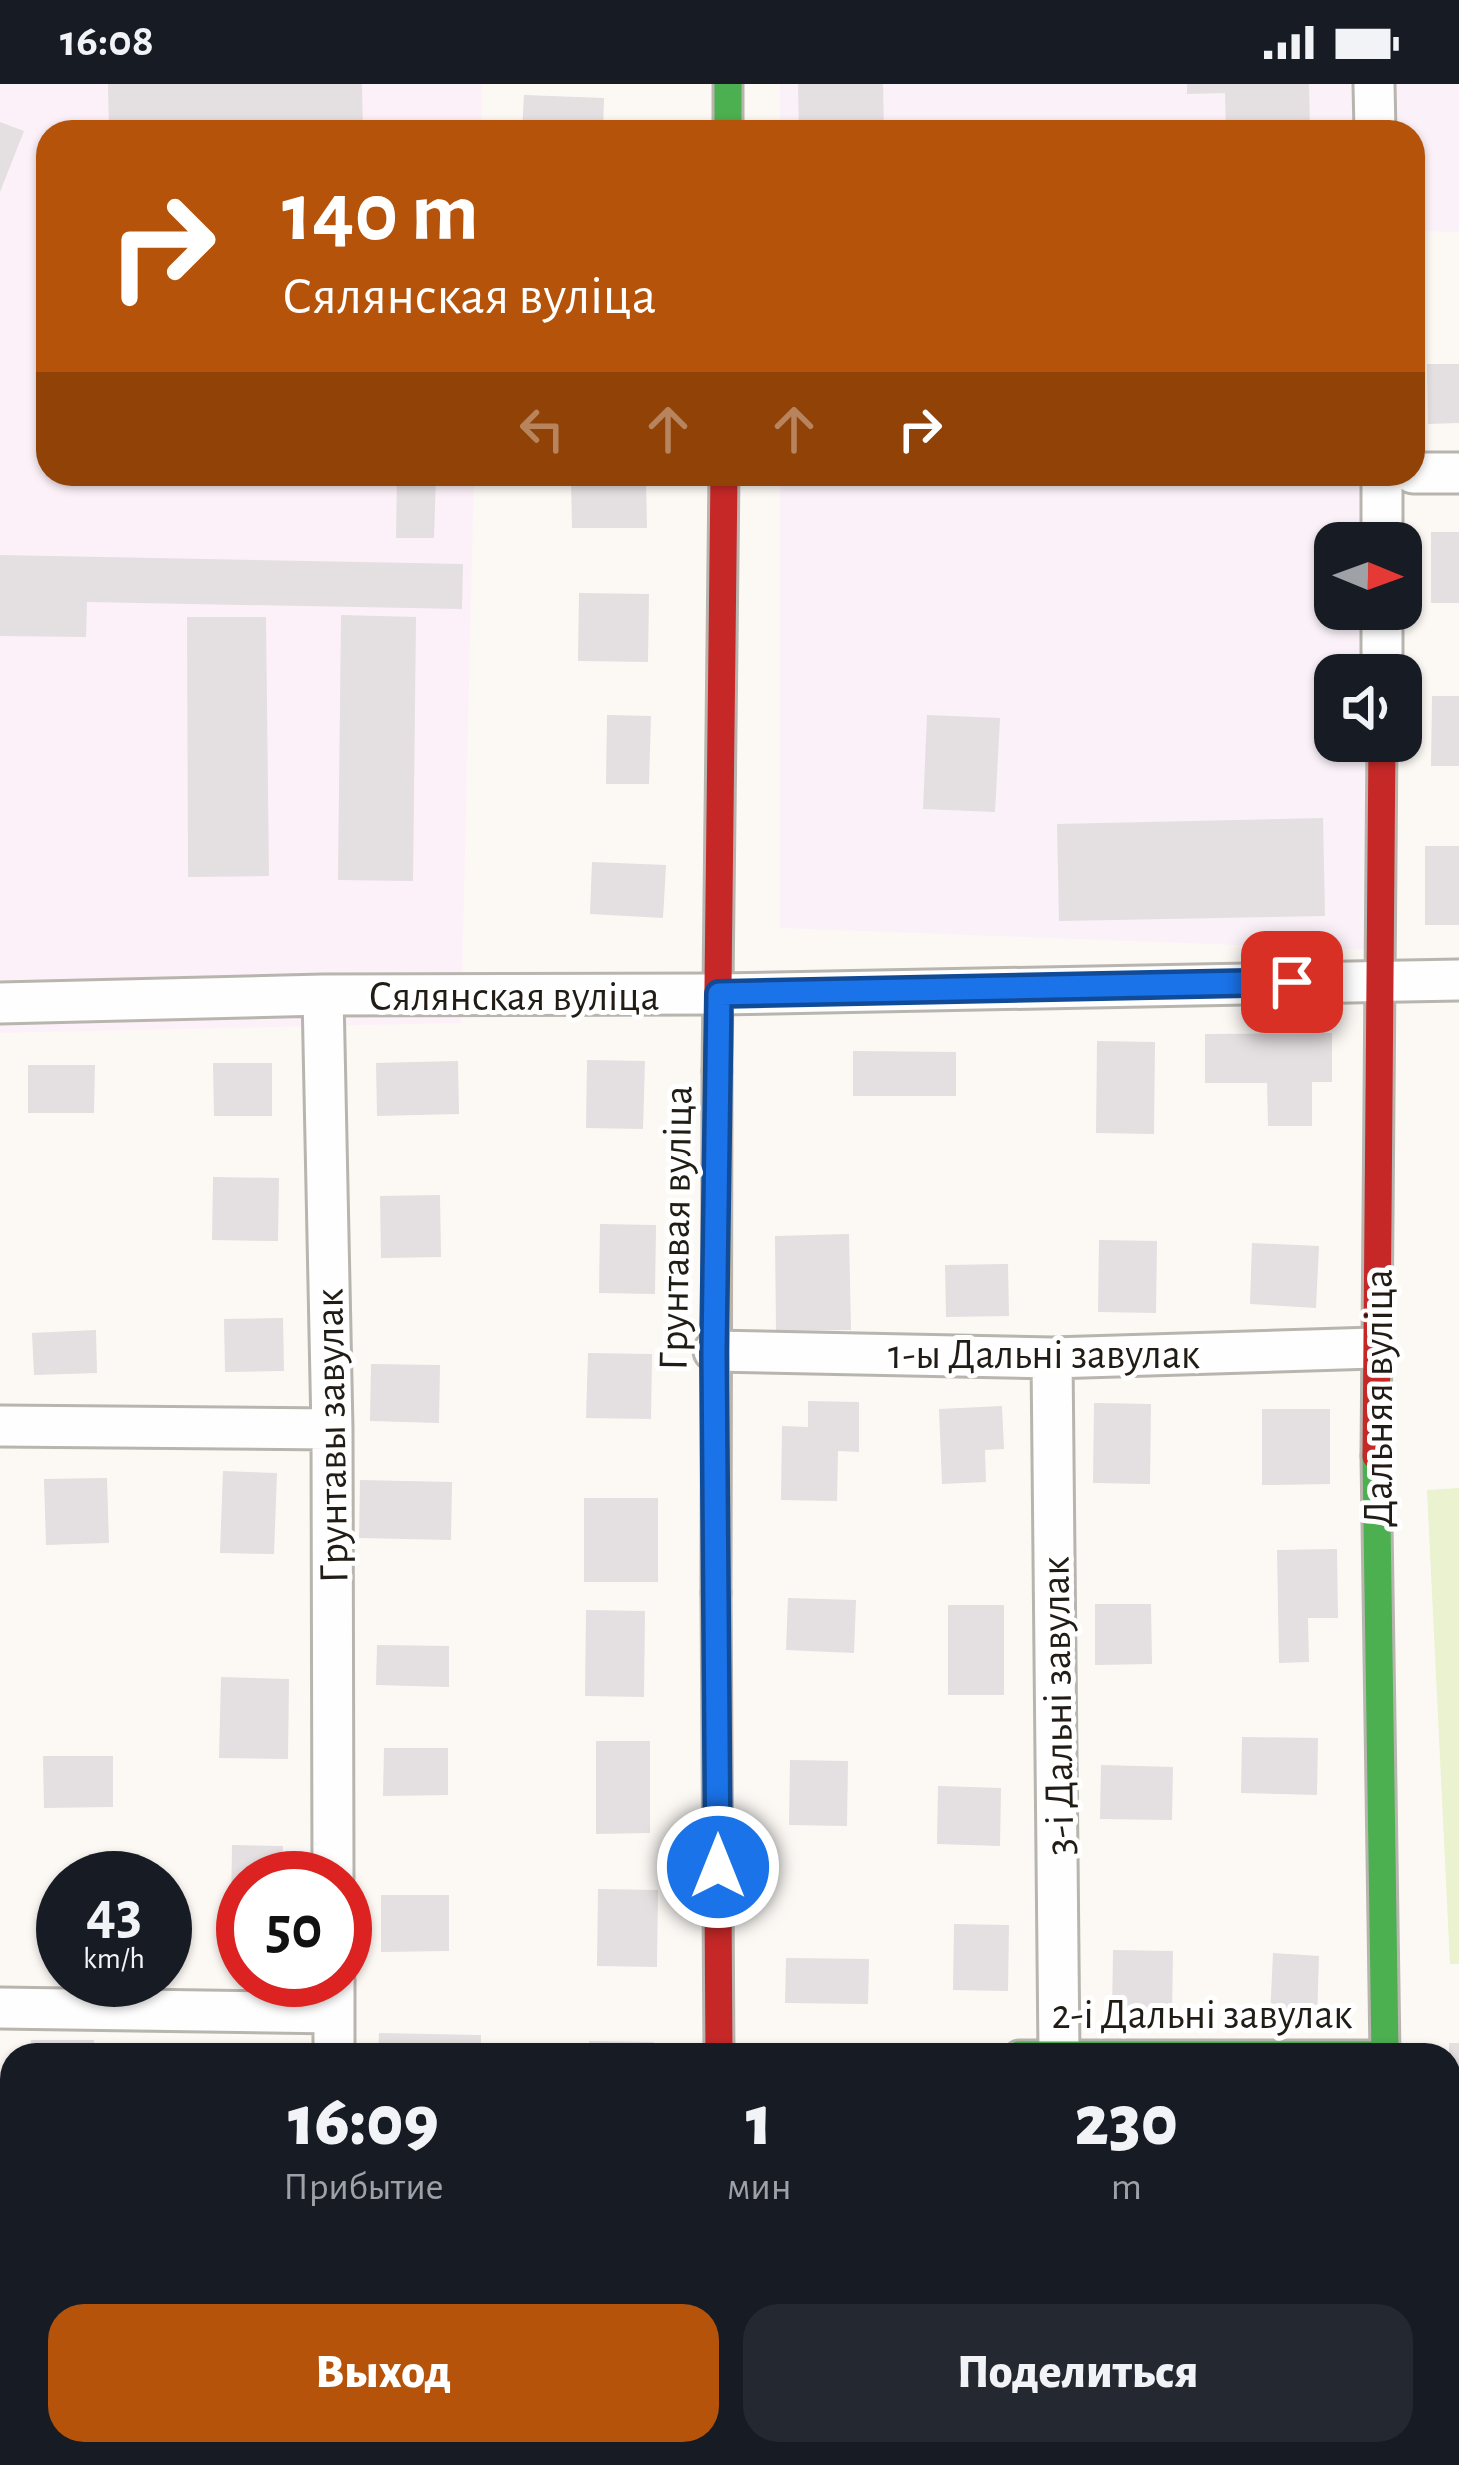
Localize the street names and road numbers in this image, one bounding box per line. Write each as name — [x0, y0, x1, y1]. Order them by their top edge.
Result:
street label: Сялянская вуліца — [368, 976, 660, 1018]
street label: Грунтавая вуліца — [653, 1085, 699, 1371]
street label: Дальняя вуліца — [1358, 1269, 1400, 1527]
street label: Грунтавы завулак — [308, 1288, 356, 1584]
street label: 1-ы Дальні завулак — [888, 1334, 1200, 1376]
street label: 3-і Дальні завулак — [1034, 1556, 1082, 1856]
street label: 2-і Дальні завулак — [1052, 1994, 1352, 2036]

